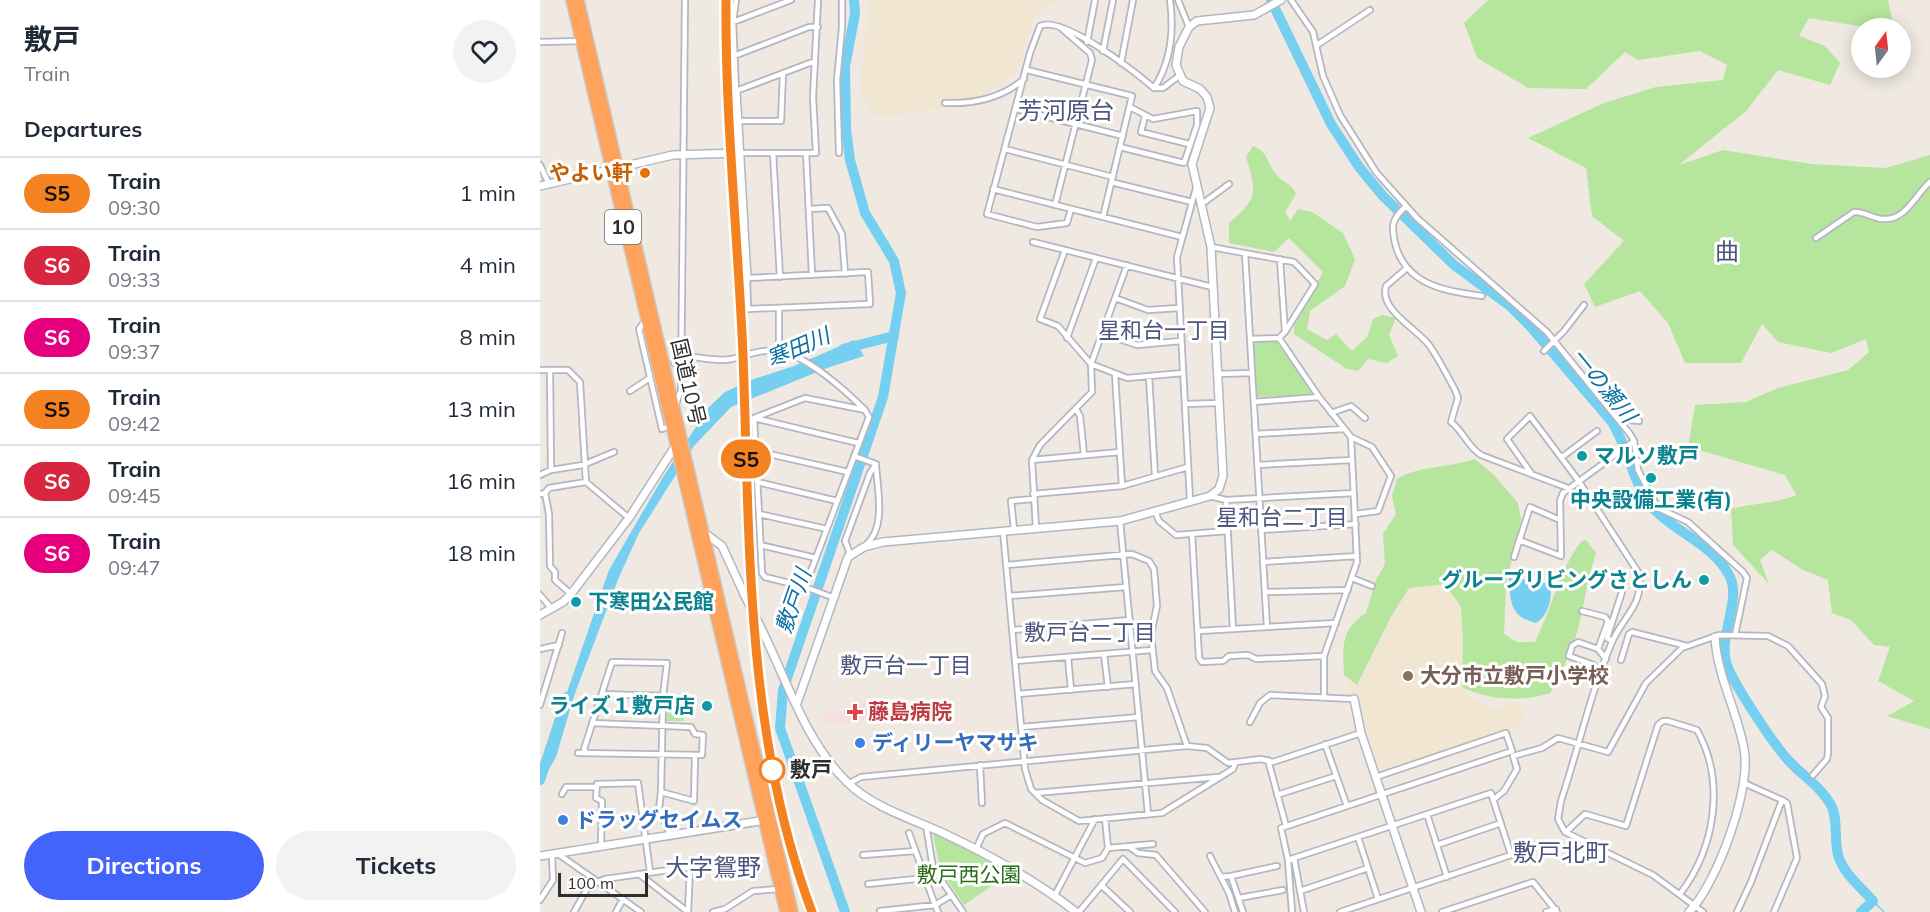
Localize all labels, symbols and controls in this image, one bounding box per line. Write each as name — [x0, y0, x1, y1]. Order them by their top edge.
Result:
north arrow — [1851, 18, 1911, 78]
map controls — [1851, 18, 1911, 78]
button: heart — [453, 20, 516, 83]
text: 敷戸 — [24, 21, 80, 56]
text: Train — [24, 61, 70, 86]
district label: 芳河原台 — [1018, 95, 1114, 125]
text: Departures — [24, 115, 142, 143]
place label: やよい軒 — [549, 159, 633, 185]
marker: やよい軒 — [638, 166, 652, 180]
text: Train — [108, 167, 161, 195]
text: 1 min — [460, 179, 516, 207]
text: S5 — [44, 180, 70, 206]
text: 09:30 — [108, 195, 161, 220]
road number: 10 — [605, 210, 641, 244]
district label: 曲 — [1715, 236, 1739, 266]
text: Train — [108, 239, 161, 267]
text: 4 min — [460, 251, 516, 279]
text: S6 — [44, 252, 70, 278]
text: 09:33 — [108, 267, 161, 292]
text: Train — [108, 311, 161, 339]
district label: 星和台一丁目 — [1098, 316, 1230, 344]
water label: 寒田川 — [762, 320, 836, 373]
text: 8 min — [460, 323, 516, 351]
text: S6 — [44, 324, 70, 350]
street label: 国道10号 — [666, 336, 712, 428]
text: 09:37 — [108, 339, 161, 364]
water label: 一の瀬川 — [1565, 342, 1644, 430]
text: Train — [108, 383, 161, 411]
text: 13 min — [446, 395, 516, 423]
text: S5 — [44, 396, 70, 422]
text: 09:42 — [108, 411, 161, 436]
line badge: S5 — [719, 440, 773, 478]
place label: マルソ敷戸 — [1594, 442, 1699, 468]
text: S5 — [733, 446, 759, 472]
marker: マルソ敷戸 — [1575, 449, 1589, 463]
text: Train — [108, 455, 161, 483]
text: 16 min — [446, 467, 516, 495]
text: S6 — [44, 468, 70, 494]
marker: 中央設備工業(有) — [1644, 471, 1658, 485]
text: 09:45 — [108, 483, 161, 508]
place label: 中央設備工業(有) — [1570, 486, 1732, 512]
district label: 星和台二丁目 — [1216, 503, 1348, 531]
text: Train — [108, 527, 161, 555]
text: 18 min — [446, 539, 516, 567]
text: S6 — [44, 540, 70, 566]
text: 09:47 — [108, 555, 161, 580]
water label: 敷戸川 — [769, 563, 818, 637]
place label: グループリビングさとしん — [1441, 566, 1692, 592]
marker: グループリビングさとしん — [1697, 573, 1711, 587]
place label: 下寒田公民館 — [588, 588, 714, 614]
marker: 下寒田公民館 — [569, 595, 583, 609]
district label: 敷戸台二丁目 — [1024, 618, 1156, 646]
district label: 敷戸台一丁目 — [840, 651, 972, 679]
place label: 大分市立敷戸小学校 — [1420, 662, 1609, 688]
marker: 大分市立敷戸小学校 — [1401, 669, 1415, 683]
place label: ライズ１敷戸店 — [549, 692, 695, 718]
place label: 藤島病院 — [868, 698, 952, 724]
marker: ライズ１敷戸店 — [700, 699, 714, 713]
marker: 藤島病院 — [846, 703, 864, 721]
place label: ディリーヤマサキ — [872, 729, 1039, 755]
marker: ディリーヤマサキ — [853, 736, 867, 750]
place label: 敷戸 — [790, 756, 832, 782]
marker: 敷戸 — [759, 757, 785, 783]
place label: ドラッグセイムス — [575, 806, 743, 832]
marker: ドラッグセイムス — [556, 813, 570, 827]
button: Directions — [24, 831, 264, 900]
button: Tickets — [276, 831, 516, 900]
district label: 敷戸北町 — [1513, 837, 1609, 867]
district label: 大字鴛野 — [665, 852, 761, 882]
park label: 敷戸西公園 — [917, 861, 1022, 887]
scale bar — [558, 870, 648, 898]
text: 100 m — [567, 873, 614, 893]

